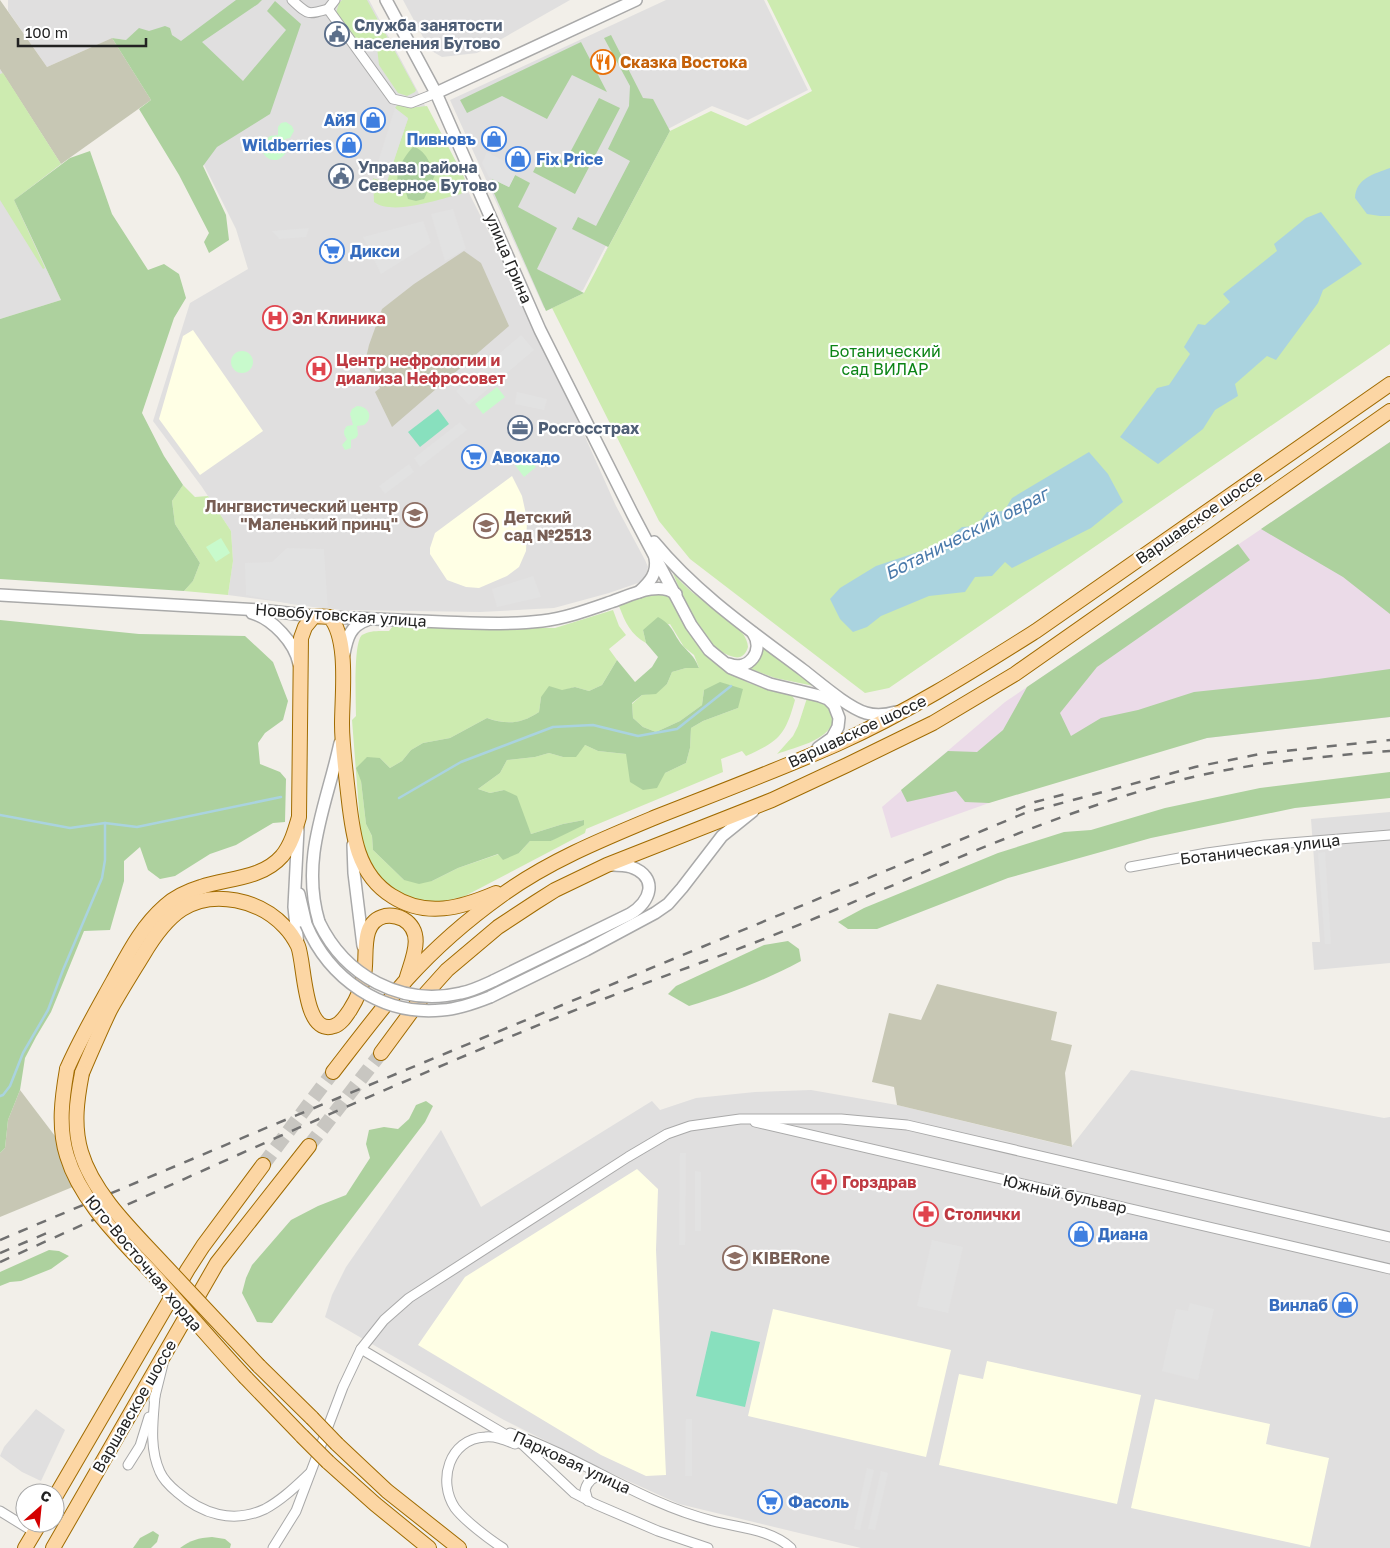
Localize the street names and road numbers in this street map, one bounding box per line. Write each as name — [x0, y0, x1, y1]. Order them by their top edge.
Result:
street label: улица Грина — [481, 210, 537, 306]
street label: Варшавское шоссе — [1132, 466, 1266, 568]
street label: Новобутовская улица — [255, 599, 427, 631]
street label: Варшавское шоссе — [785, 690, 929, 772]
street label: Ботаническая улица — [1179, 829, 1341, 869]
street label: Южный бульвар — [1001, 1170, 1129, 1218]
street label: Юго-Восточная хорда — [81, 1191, 207, 1335]
street label: Варшавское шоссе — [88, 1336, 180, 1476]
street label: Парковая улица — [510, 1426, 634, 1498]

